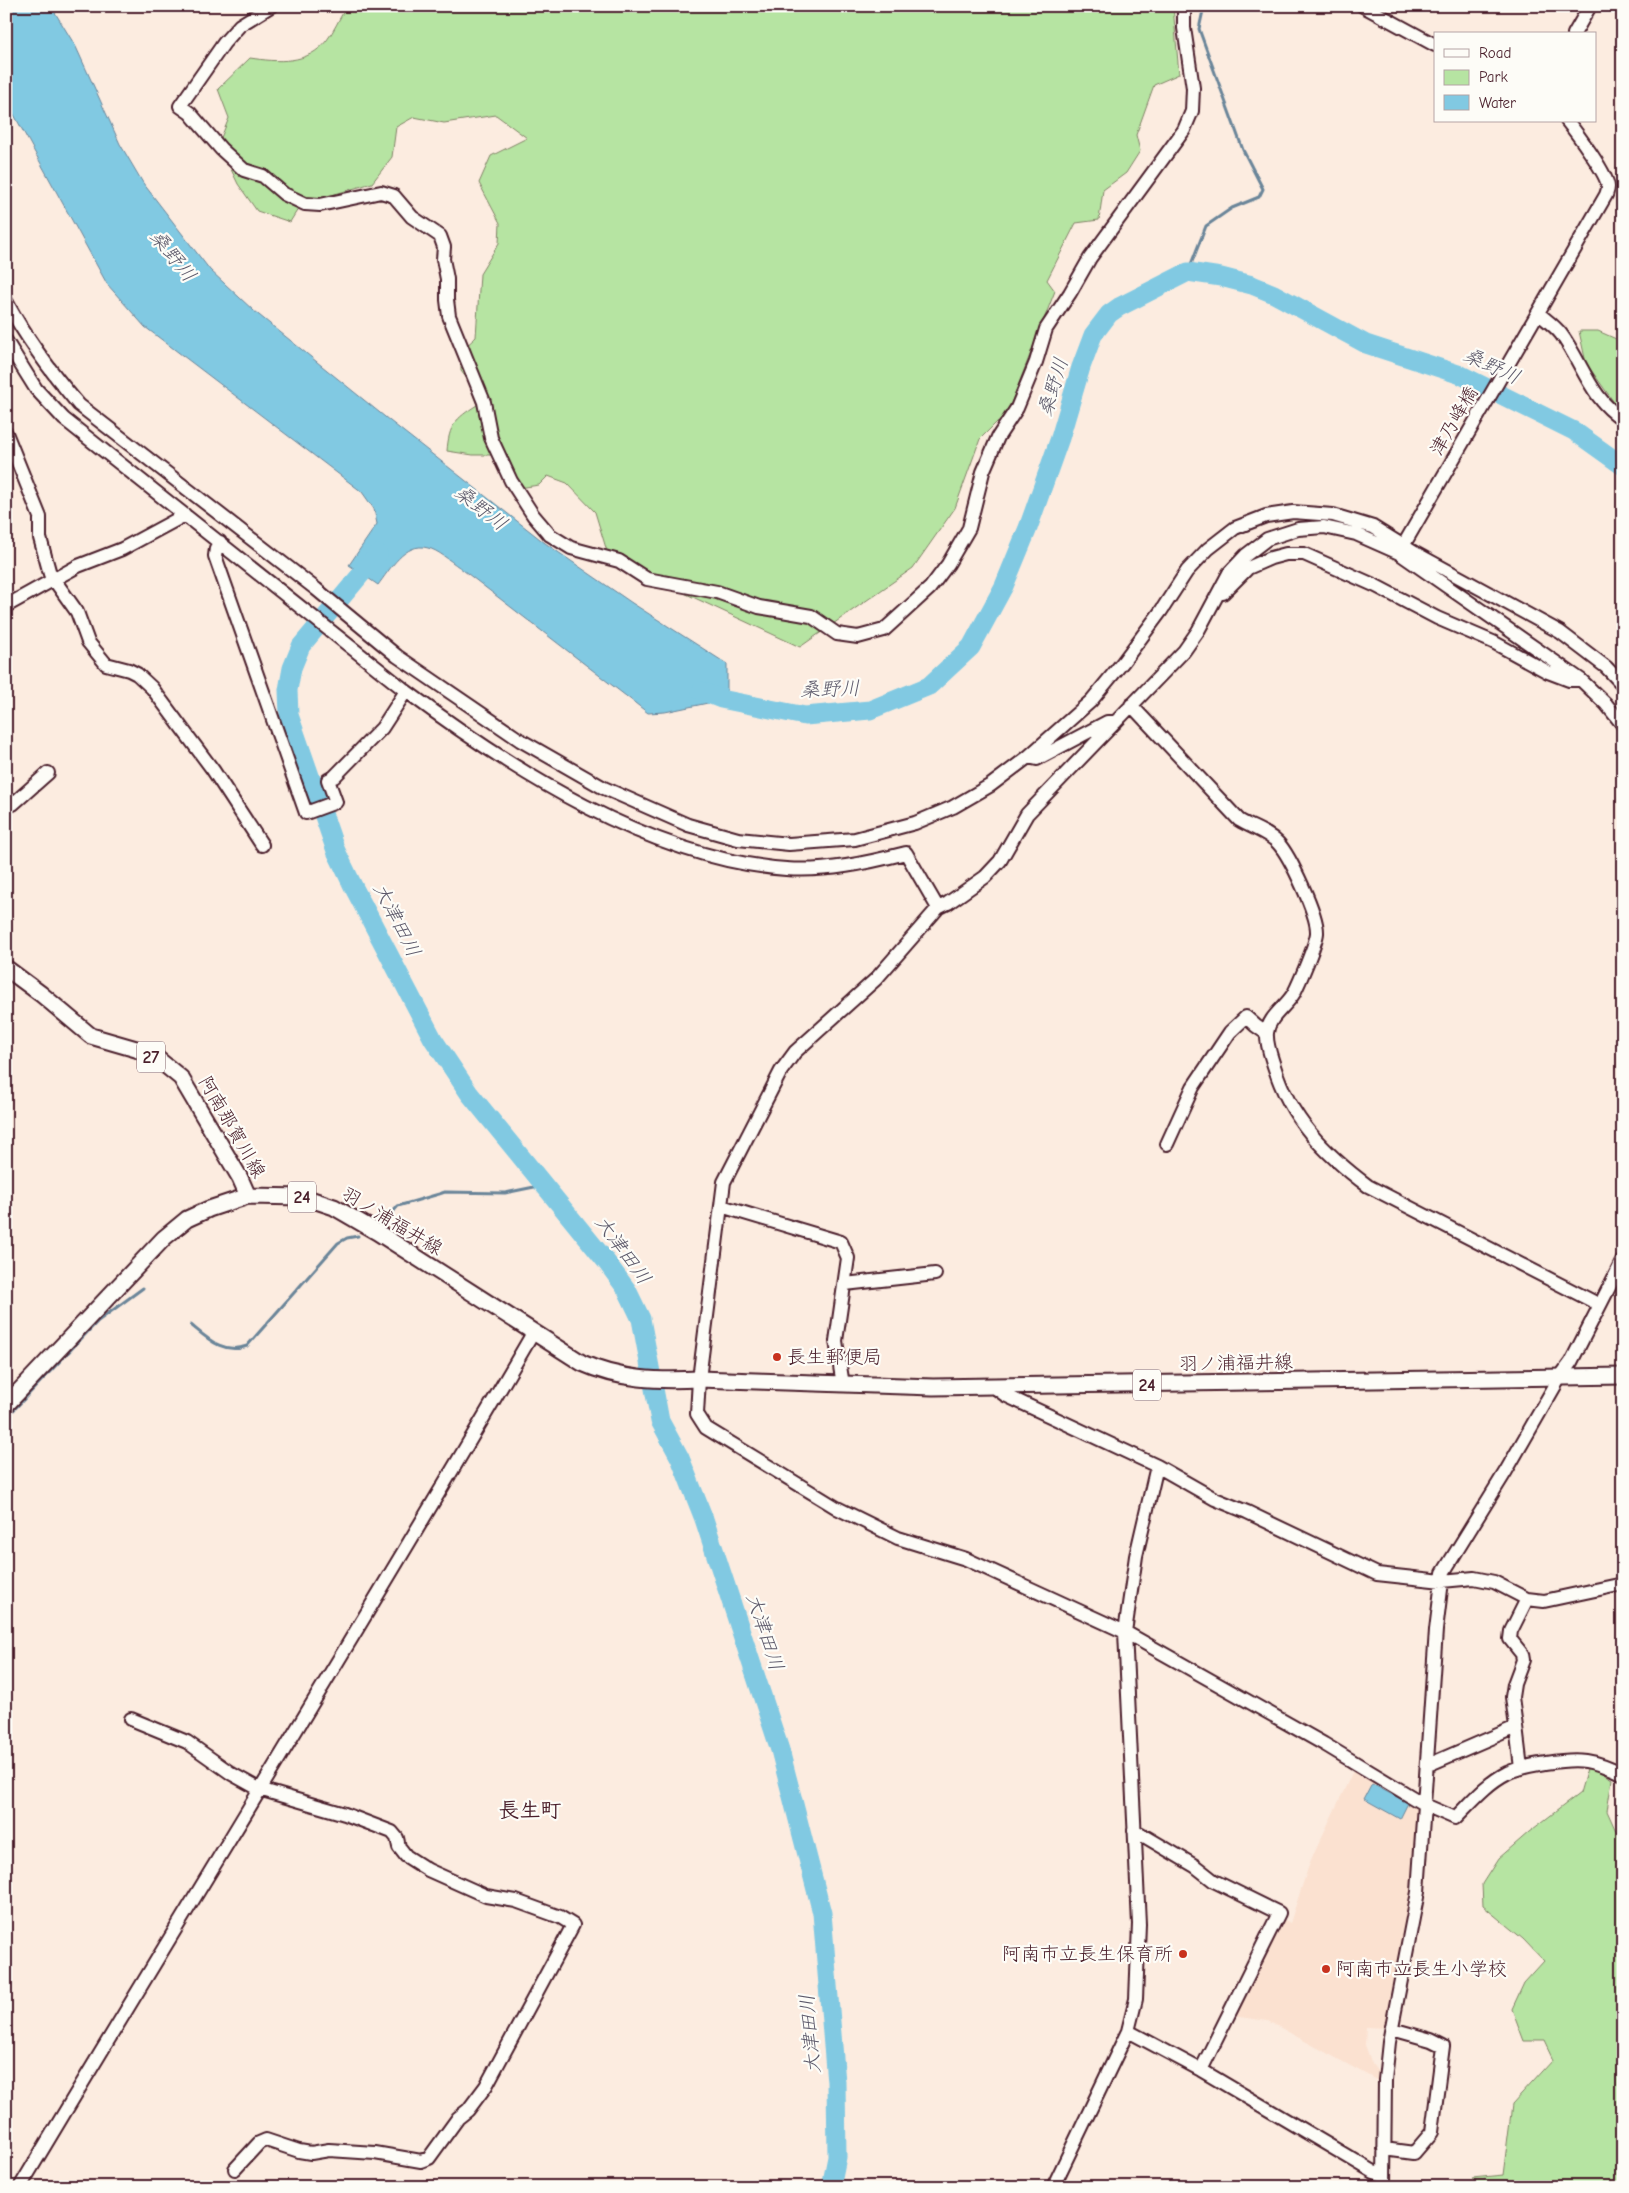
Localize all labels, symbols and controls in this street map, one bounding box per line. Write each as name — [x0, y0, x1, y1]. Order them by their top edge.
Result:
legend — [1434, 32, 1596, 122]
text: Road — [1479, 44, 1511, 62]
text: Park — [1479, 68, 1508, 86]
text: Water — [1479, 94, 1516, 112]
water label: 桑野川 — [145, 225, 201, 287]
water label: 桑野川 — [1460, 343, 1524, 389]
water label: 桑野川 — [1033, 355, 1073, 419]
street label: 津乃峰橋 — [1425, 383, 1483, 459]
water label: 桑野川 — [450, 480, 512, 536]
water label: 桑野川 — [800, 676, 860, 702]
water label: 大津田川 — [369, 879, 425, 961]
road number: 27 — [137, 1042, 165, 1072]
street label: 阿南那賀川線 — [194, 1072, 270, 1182]
road number: 24 — [288, 1182, 316, 1212]
street label: 羽ノ浦福井線 — [337, 1182, 447, 1260]
water label: 大津田川 — [590, 1211, 656, 1289]
place label: 長生郵便局 — [787, 1346, 882, 1368]
marker: 長生郵便局 — [771, 1351, 783, 1363]
street label: 羽ノ浦福井線 — [1179, 1351, 1293, 1375]
road number: 24 — [1133, 1370, 1161, 1400]
water label: 大津田川 — [742, 1590, 788, 1674]
district label: 長生町 — [499, 1798, 562, 1822]
place label: 阿南市立長生保育所 — [1002, 1943, 1173, 1965]
marker: 阿南市立長生保育所 — [1177, 1948, 1189, 1960]
place label: 阿南市立長生小学校 — [1336, 1958, 1507, 1980]
marker: 阿南市立長生小学校 — [1320, 1963, 1332, 1975]
water label: 大津田川 — [795, 1993, 825, 2075]

